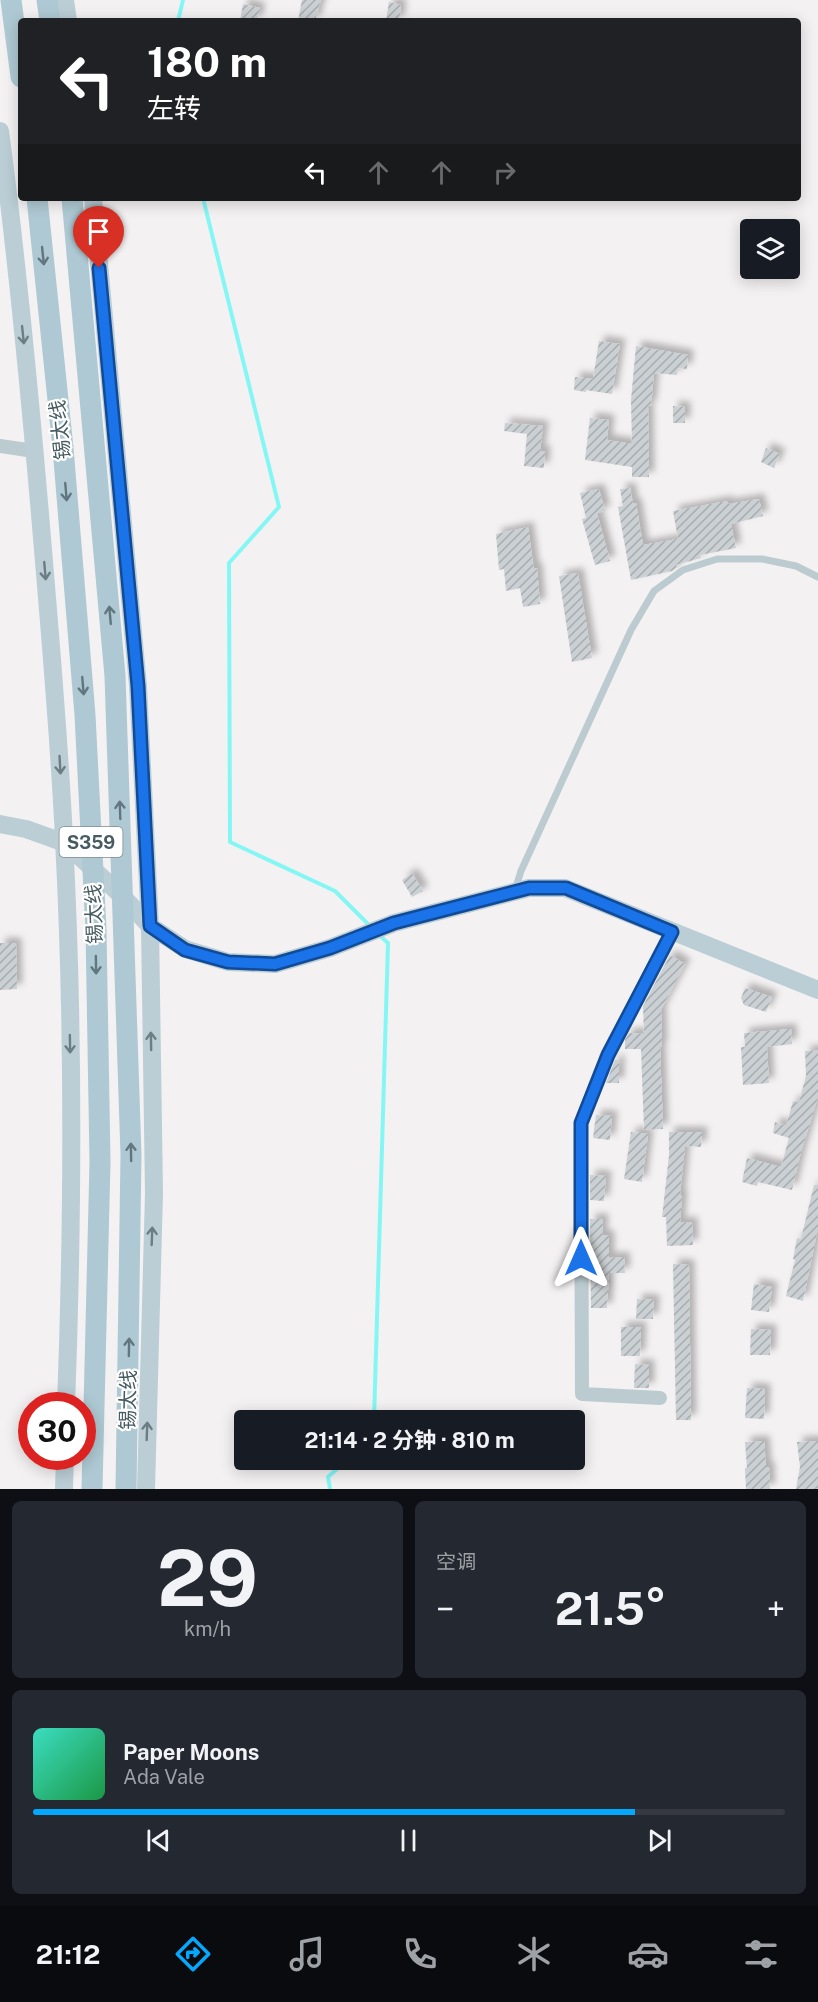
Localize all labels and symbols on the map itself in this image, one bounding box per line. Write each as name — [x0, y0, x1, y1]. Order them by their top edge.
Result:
pin — [73, 206, 124, 268]
one-way arrow — [38, 246, 49, 266]
one-way arrow — [18, 324, 29, 344]
street label: 锡太线 — [45, 399, 75, 461]
one-way arrow — [61, 482, 72, 502]
one-way arrow — [40, 560, 51, 580]
one-way arrow — [104, 606, 115, 625]
one-way arrow — [78, 676, 89, 696]
one-way arrow — [55, 755, 66, 775]
one-way arrow — [115, 800, 126, 820]
road number: S359 — [60, 827, 122, 857]
street label: 锡太线 — [81, 884, 107, 944]
one-way arrow — [90, 954, 102, 974]
one-way arrow — [146, 1031, 157, 1051]
one-way arrow — [64, 1033, 75, 1053]
one-way arrow — [125, 1142, 137, 1162]
one-way arrow — [147, 1226, 158, 1246]
position arrow — [549, 1226, 613, 1290]
one-way arrow — [123, 1337, 135, 1357]
street label: 锡太线 — [115, 1370, 141, 1430]
speed limit sign: 30 — [18, 1392, 96, 1470]
one-way arrow — [142, 1421, 153, 1441]

